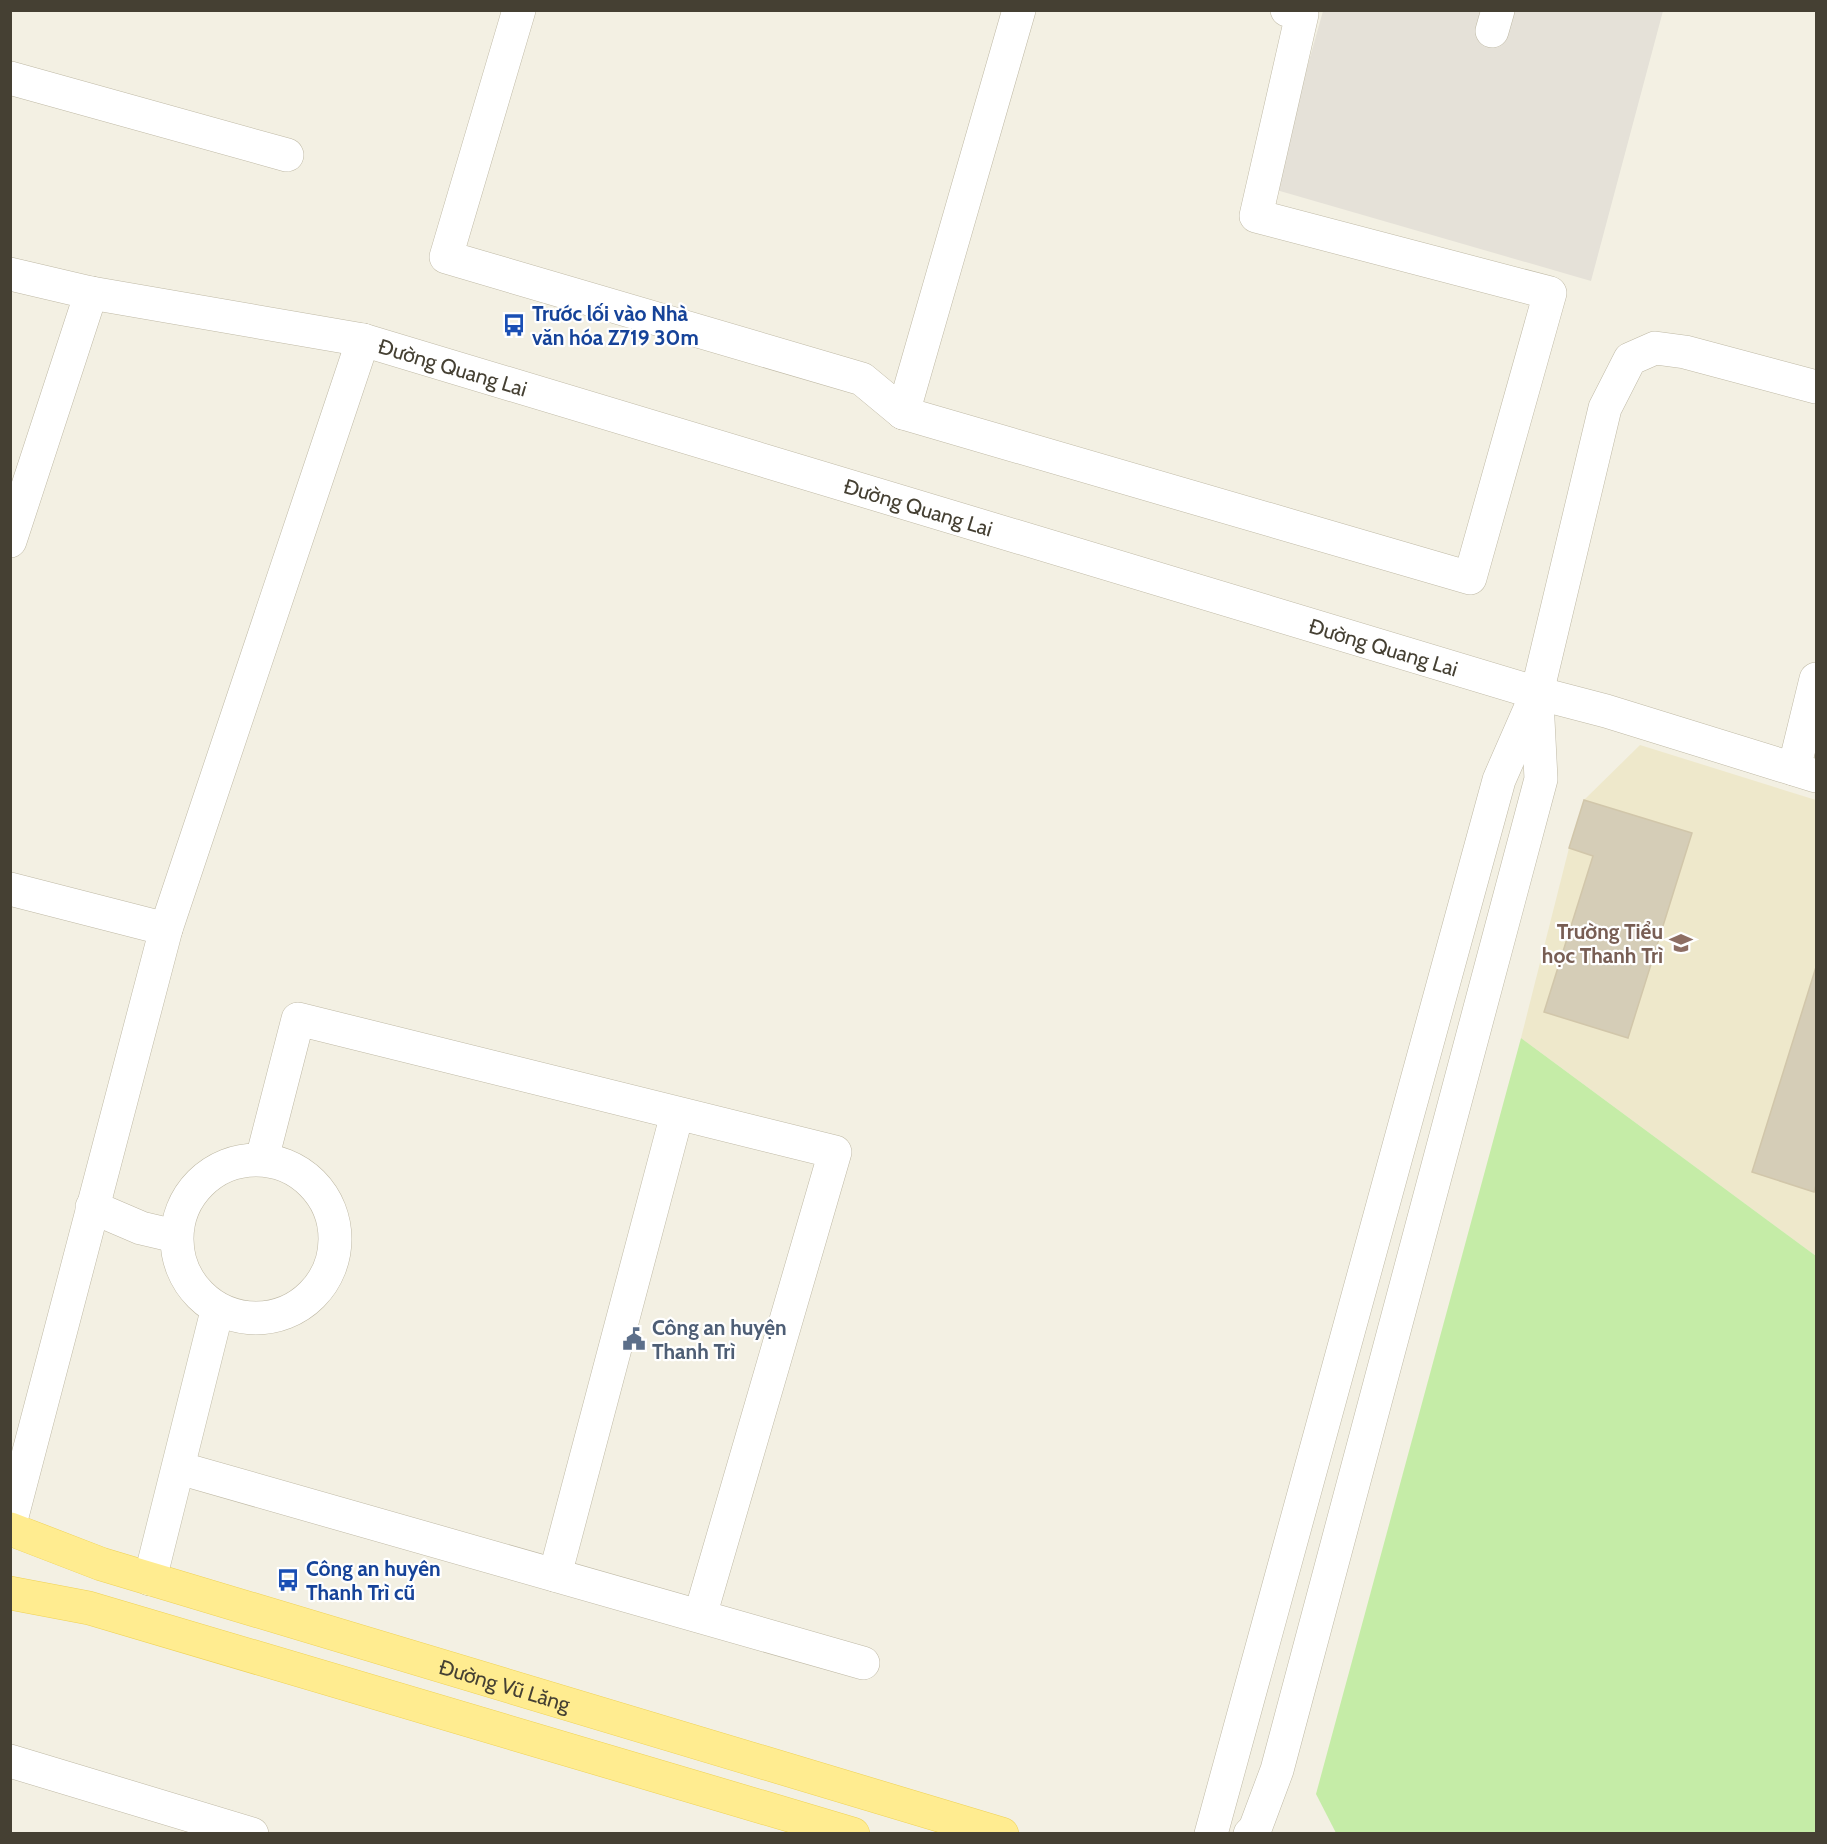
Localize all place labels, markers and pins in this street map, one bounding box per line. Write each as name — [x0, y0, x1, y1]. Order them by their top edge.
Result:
place label: Trước lối vào Nhà văn hóa Z719 30m — [532, 301, 699, 350]
bus stop icon: Trước lối vào Nhà văn hóa Z719 30m — [501, 312, 527, 338]
place label: Trường Tiểu học Thanh Trì — [1542, 919, 1663, 968]
school or university icon: Trường Tiểu học Thanh Trì — [1668, 930, 1694, 956]
place label: Công an huyện Thanh Trì — [652, 1315, 787, 1364]
public building icon: Công an huyện Thanh Trì — [621, 1326, 647, 1352]
place label: Công an huyên Thanh Trì cũ — [306, 1556, 441, 1605]
bus stop icon: Công an huyên Thanh Trì cũ — [275, 1567, 301, 1593]

